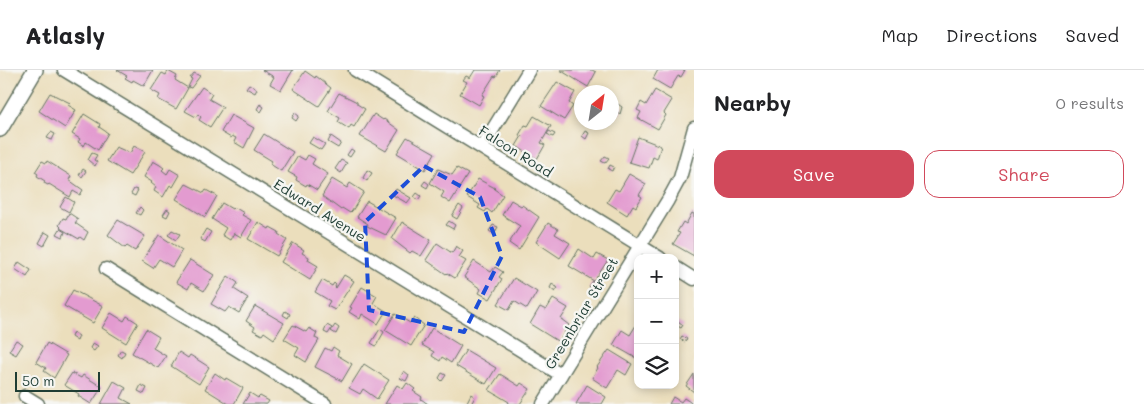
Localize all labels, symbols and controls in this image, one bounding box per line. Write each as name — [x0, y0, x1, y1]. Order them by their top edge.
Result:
text: Atlasly — [25, 19, 105, 50]
text: Map — [881, 23, 918, 47]
text: Directions — [946, 23, 1038, 47]
text: Saved — [1066, 23, 1119, 47]
north arrow — [574, 85, 619, 130]
text: Nearby — [714, 89, 791, 116]
text: 0 results — [1056, 92, 1124, 113]
street label: Falcon Road — [475, 121, 557, 181]
button: Save — [714, 150, 914, 198]
button: Share — [924, 150, 1124, 198]
street label: Edward Avenue — [270, 174, 370, 246]
street label: Greenbriar Street — [540, 253, 622, 373]
map controls — [634, 254, 679, 389]
button: + — [634, 254, 679, 299]
button: − — [634, 299, 679, 344]
button: layers — [634, 344, 679, 389]
scale bar — [15, 369, 100, 392]
text: 50 m — [22, 371, 54, 390]

